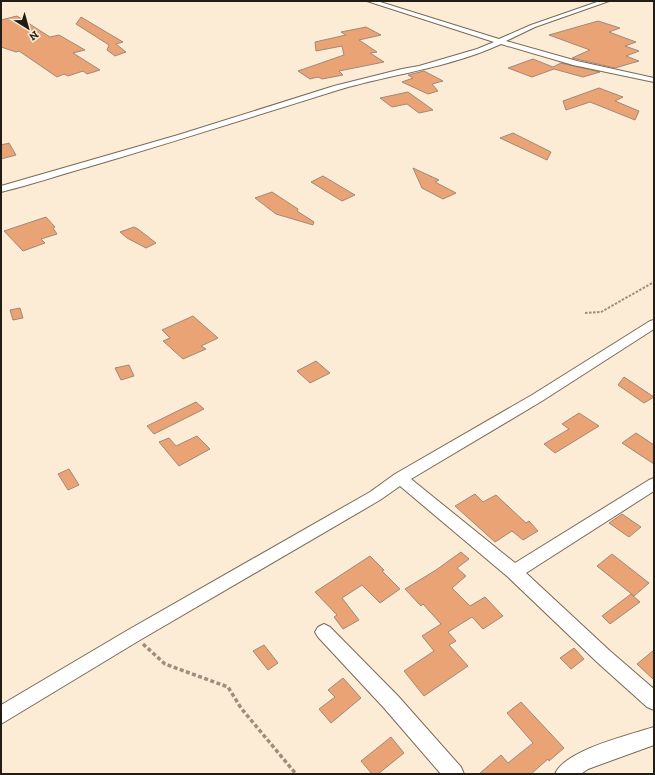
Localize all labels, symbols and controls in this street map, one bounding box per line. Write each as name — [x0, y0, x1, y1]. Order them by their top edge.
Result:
north arrow — [8, 8, 48, 48]
text: N — [26, 28, 41, 44]

